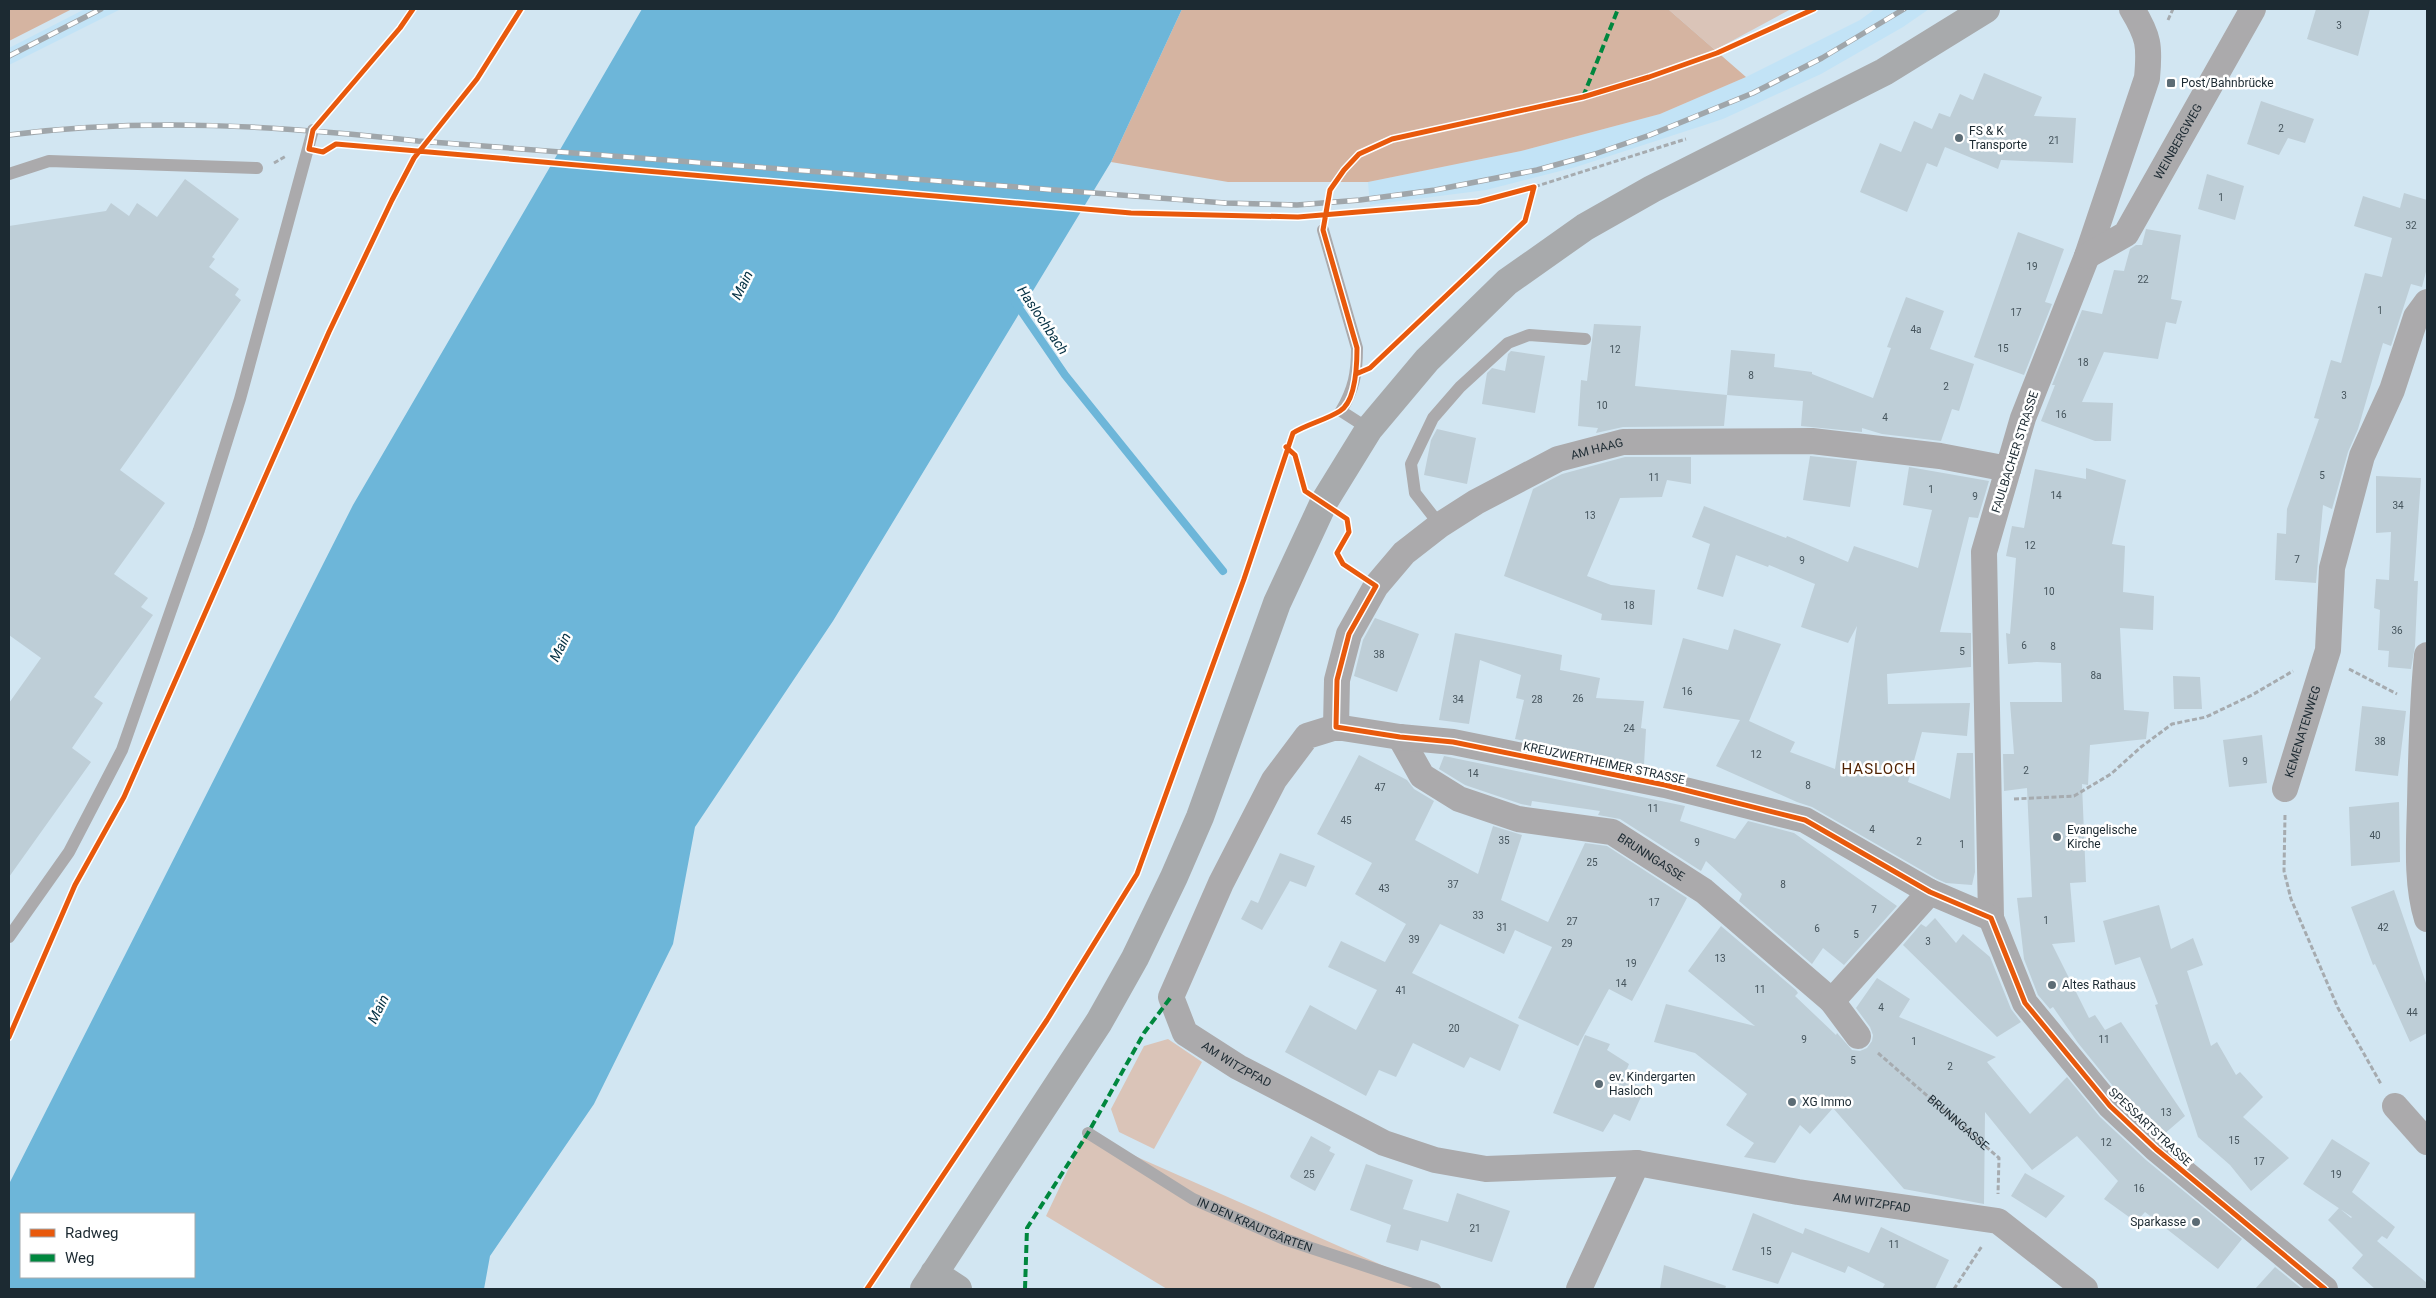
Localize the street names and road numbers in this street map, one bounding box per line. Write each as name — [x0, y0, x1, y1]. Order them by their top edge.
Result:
street label: WEINBERGWEG — [2151, 101, 2205, 182]
street label: FAULBACHER STRASSE — [1989, 389, 2041, 515]
street label: AM HAAG — [1569, 435, 1625, 462]
street label: KEMENATENWEG — [2282, 684, 2324, 779]
street label: KREUZWERTHEIMER STRASSE — [1522, 739, 1686, 787]
street label: BRUNNGASSE — [1615, 830, 1687, 884]
street label: AM WITZPFAD — [1199, 1039, 1274, 1090]
street label: SPESSARTSTRASSE — [2106, 1085, 2194, 1169]
street label: BRUNNGASSE — [1924, 1092, 1992, 1153]
street label: AM WITZPFAD — [1832, 1190, 1912, 1215]
street label: IN DEN KRAUTGÄRTEN — [1195, 1195, 1314, 1255]

